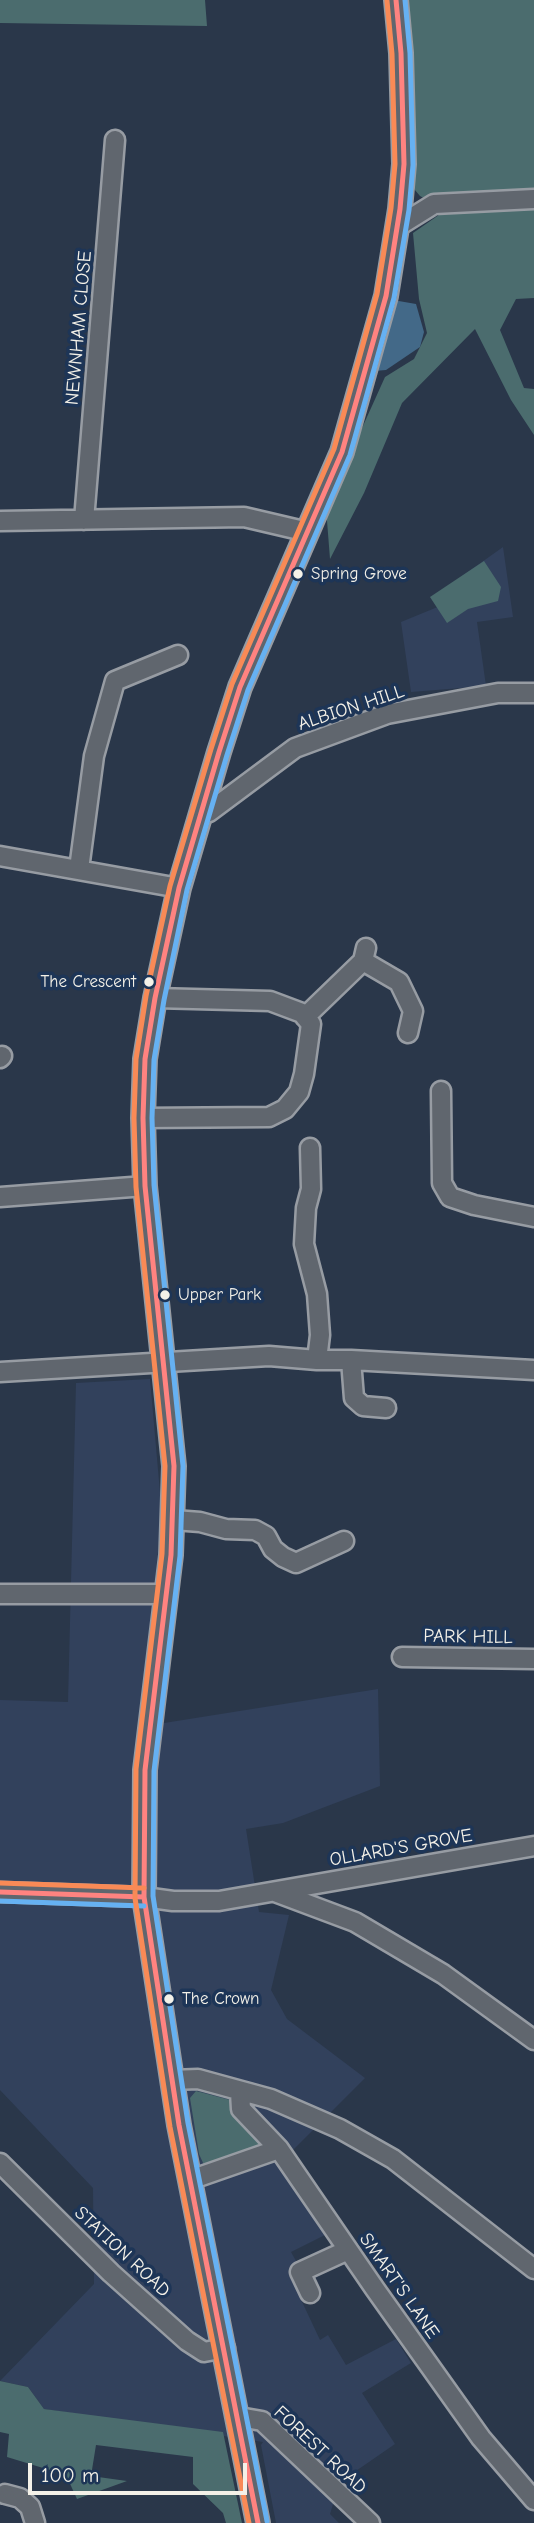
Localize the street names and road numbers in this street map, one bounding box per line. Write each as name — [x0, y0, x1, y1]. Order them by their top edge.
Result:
street label: NEWNHAM CLOSE — [61, 250, 97, 406]
street label: ALBION HILL — [295, 680, 407, 736]
street label: PARK HILL — [423, 1625, 513, 1649]
street label: OLLARD'S GROVE — [328, 1824, 474, 1872]
street label: STATION ROAD — [69, 2202, 175, 2302]
street label: SMART'S LANE — [354, 2229, 444, 2343]
street label: FOREST ROAD — [269, 2401, 371, 2499]

